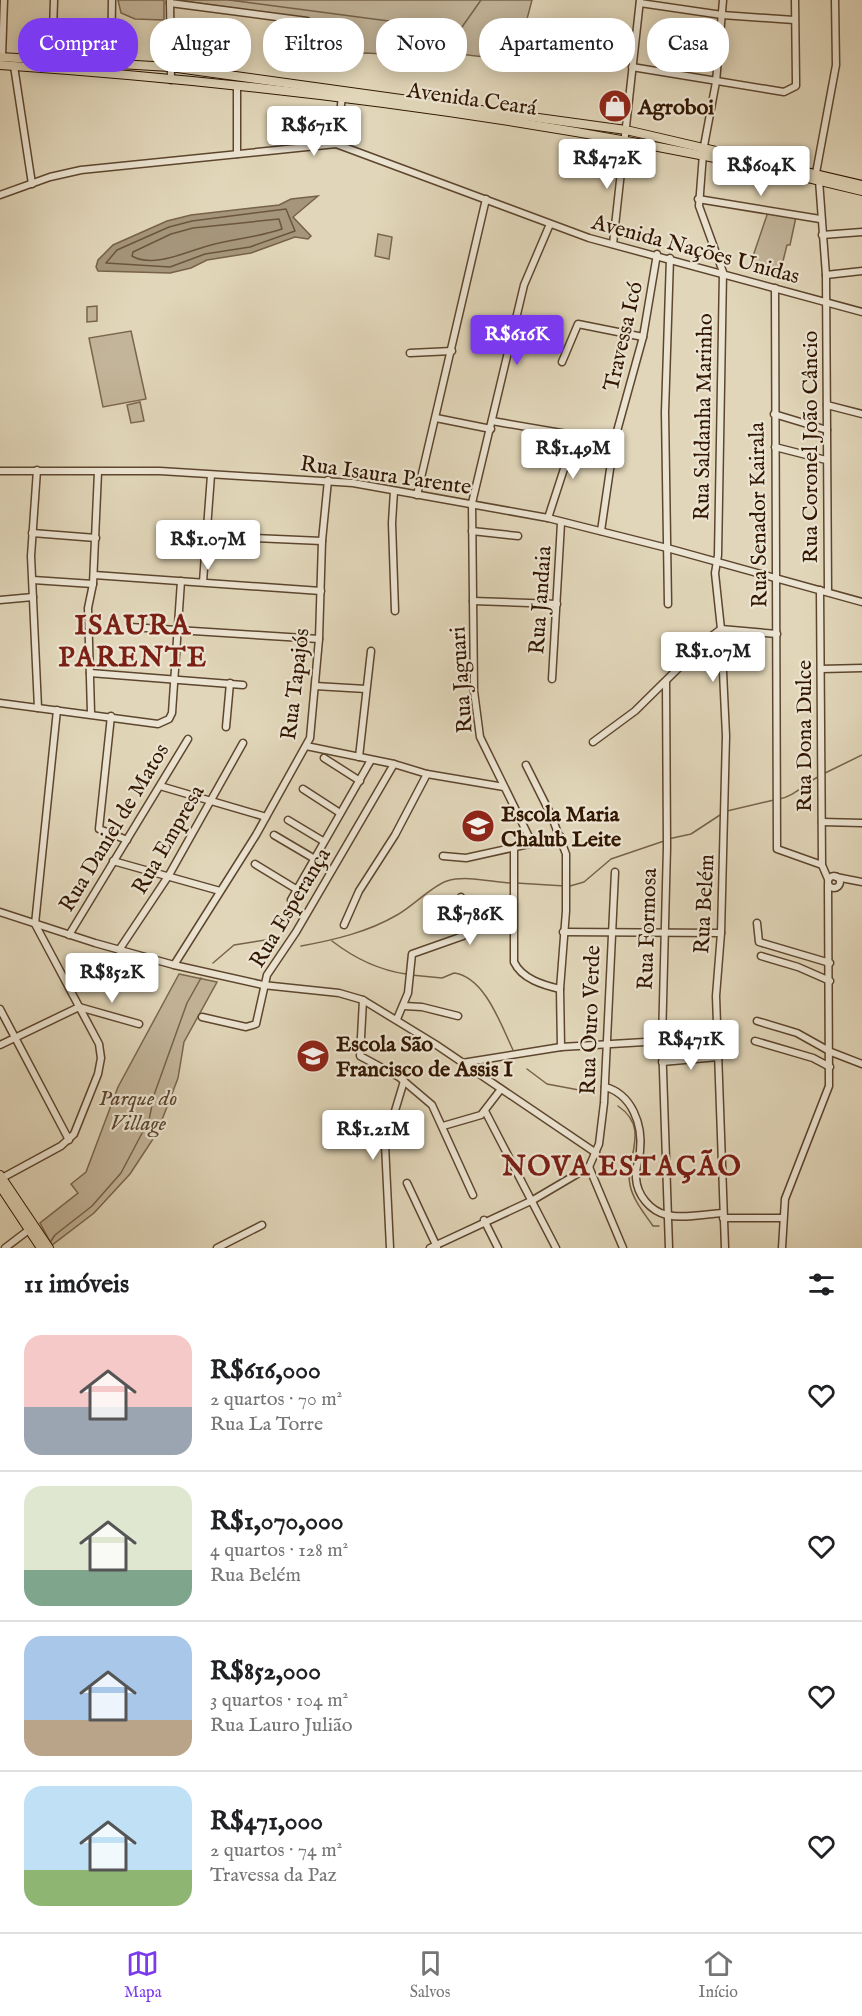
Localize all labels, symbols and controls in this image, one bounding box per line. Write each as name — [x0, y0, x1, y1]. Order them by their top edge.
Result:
chip: Comprar — [18, 18, 138, 72]
chip: Alugar — [150, 18, 251, 72]
chip: Filtros — [263, 18, 364, 72]
chip: Novo — [376, 18, 467, 72]
chip: Apartamento — [479, 18, 635, 72]
chip: Casa — [647, 18, 729, 72]
street label: Avenida Ceará — [404, 77, 539, 123]
shop icon: Agroboi — [597, 88, 633, 124]
place label: Agroboi — [637, 94, 714, 122]
pin: R$671K — [265, 106, 363, 157]
text: R$671K — [281, 113, 347, 138]
pin: R$472K — [558, 139, 656, 190]
text: R$472K — [573, 146, 641, 171]
pin: R$604K — [712, 146, 810, 197]
text: R$604K — [727, 153, 795, 178]
street label: Avenida Nações Unidas — [587, 208, 803, 291]
street label: Travessa Icó — [598, 279, 650, 394]
street label: Rua Saldanha Marinho — [688, 313, 720, 521]
pin: R$616K — [468, 315, 566, 366]
text: R$616K — [485, 322, 549, 347]
street label: Rua Coronel João Câncio — [797, 330, 825, 563]
street label: Rua Senador Kairala — [743, 421, 775, 608]
pin: R$1.49M — [518, 429, 628, 480]
text: R$1.49M — [535, 436, 611, 461]
street label: Rua Isaura Parente — [298, 450, 473, 502]
pin: R$1.07M — [153, 520, 263, 571]
text: R$1.07M — [170, 527, 246, 552]
street label: Rua Jandaia — [523, 545, 559, 655]
district label: ISAURA PARENTE — [58, 609, 208, 676]
street label: Rua Jaguari — [444, 625, 480, 734]
street label: Rua Tapajós — [275, 627, 317, 742]
pin: R$1.07M — [658, 632, 768, 683]
text: R$1.07M — [675, 639, 751, 664]
street label: Rua Dona Dulce — [791, 660, 819, 812]
street label: Rua Daniel de Matos — [53, 739, 176, 917]
street label: Rua Empresa — [126, 780, 212, 900]
place label: Escola Maria Chalub Leite — [501, 801, 621, 854]
school or university icon: Escola Maria Chalub Leite — [460, 808, 496, 844]
street label: Rua Esperança — [244, 842, 338, 973]
street label: Rua Belém — [688, 853, 722, 955]
street label: Rua Formosa — [632, 867, 664, 991]
pin: R$786K — [421, 895, 519, 946]
text: R$786K — [437, 902, 503, 927]
street label: Rua Ouro Verde — [574, 945, 608, 1096]
pin: R$852K — [63, 953, 161, 1004]
text: R$852K — [79, 960, 145, 985]
pin: R$471K — [642, 1020, 740, 1071]
text: R$471K — [658, 1027, 724, 1052]
place label: Escola São Francisco de Assis I — [336, 1031, 514, 1084]
school or university icon: Escola São Francisco de Assis I — [295, 1038, 331, 1074]
park label: Parque do Village — [99, 1085, 177, 1138]
pin: R$1.21M — [318, 1110, 428, 1161]
text: R$1.21M — [336, 1117, 410, 1142]
district label: NOVA ESTAÇÃO — [501, 1149, 742, 1185]
text: 11 imóveis — [24, 1268, 129, 1301]
icon: filters — [805, 1268, 838, 1301]
text: R$616,000 — [210, 1354, 321, 1387]
icon: home — [72, 1359, 144, 1431]
icon: heart — [805, 1379, 838, 1412]
text: 2 quartos · 70 m² — [210, 1387, 342, 1412]
text: Rua La Torre — [210, 1412, 323, 1437]
text: R$1,070,000 — [210, 1505, 344, 1538]
icon: home — [72, 1510, 144, 1582]
icon: heart — [805, 1530, 838, 1563]
text: 4 quartos · 128 m² — [210, 1538, 348, 1563]
text: Rua Belém — [210, 1563, 301, 1588]
text: R$852,000 — [210, 1655, 321, 1688]
icon: home — [72, 1660, 144, 1732]
icon: heart — [805, 1680, 838, 1713]
text: 3 quartos · 104 m² — [210, 1688, 348, 1713]
text: Rua Lauro Julião — [210, 1713, 352, 1738]
text: R$471,000 — [210, 1805, 323, 1838]
icon: home — [72, 1810, 144, 1882]
icon: heart — [805, 1830, 838, 1863]
text: 2 quartos · 74 m² — [210, 1838, 342, 1863]
text: Travessa da Paz — [210, 1863, 337, 1888]
tab: Mapa — [124, 1947, 162, 2003]
tab: Salvos — [410, 1947, 450, 2003]
tab: Início — [699, 1947, 738, 2003]

